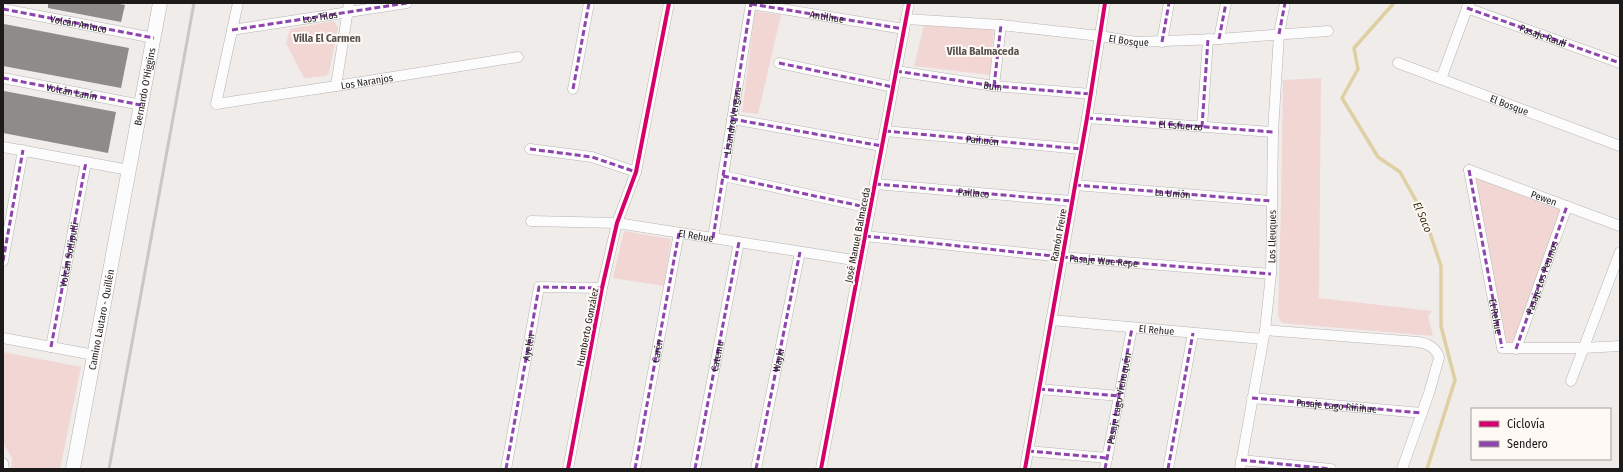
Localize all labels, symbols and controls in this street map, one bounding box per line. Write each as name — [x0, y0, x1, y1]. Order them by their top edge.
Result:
street label: Los Tilos — [302, 9, 339, 26]
street label: Antilhue — [809, 9, 845, 26]
street label: Volcán Antuco — [49, 13, 108, 36]
street label: Pasaje Raulí — [1518, 22, 1569, 50]
district label: Villa El Carmen — [292, 32, 361, 45]
street label: El Bosque — [1108, 33, 1149, 49]
district label: Villa Balmaceda — [946, 45, 1020, 58]
street label: Bernardo O'Higgins — [132, 47, 158, 127]
street label: Los Naranjos — [340, 72, 394, 92]
street label: Buin — [983, 79, 1003, 94]
street label: Volcán Lanín — [45, 82, 98, 103]
street label: Lisandro Vergara — [722, 86, 744, 155]
street label: El Bosque — [1488, 93, 1530, 118]
street label: El Esfuerzo — [1158, 118, 1203, 134]
street label: Paihuén — [966, 133, 999, 148]
street label: José Manuel Balmaceda — [843, 186, 873, 284]
street label: Paillaco — [957, 186, 990, 201]
street label: La Unión — [1154, 187, 1191, 201]
street label: Pewen — [1529, 188, 1558, 209]
water label: El Saco — [1410, 200, 1435, 235]
street label: Ramón Freire — [1048, 208, 1070, 263]
street label: Los Lleuques — [1266, 210, 1279, 263]
street label: Volcán Sollipulli — [57, 221, 81, 288]
street label: El Rehue — [677, 228, 714, 245]
street label: Pasaje Los Peumos — [1524, 240, 1561, 316]
street label: Pasaje Wue Repe — [1069, 253, 1139, 270]
street label: Camino Lautaro - Quillén — [87, 268, 117, 371]
street label: Humberto González — [574, 287, 601, 367]
street label: El Rehue — [1486, 298, 1504, 335]
street label: El Rehue — [1138, 323, 1175, 338]
street label: Ayelén — [521, 333, 537, 362]
street label: Carén — [650, 339, 666, 364]
street label: Catemu — [709, 340, 727, 373]
street label: Wayki — [771, 348, 787, 373]
street label: Pasaje Lago Vichuquén — [1105, 352, 1134, 445]
street label: Pasaje Lago Riñihue — [1296, 397, 1378, 416]
legend — [1471, 408, 1611, 460]
text: Ciclovía — [1507, 417, 1545, 431]
text: Sendero — [1507, 437, 1548, 451]

